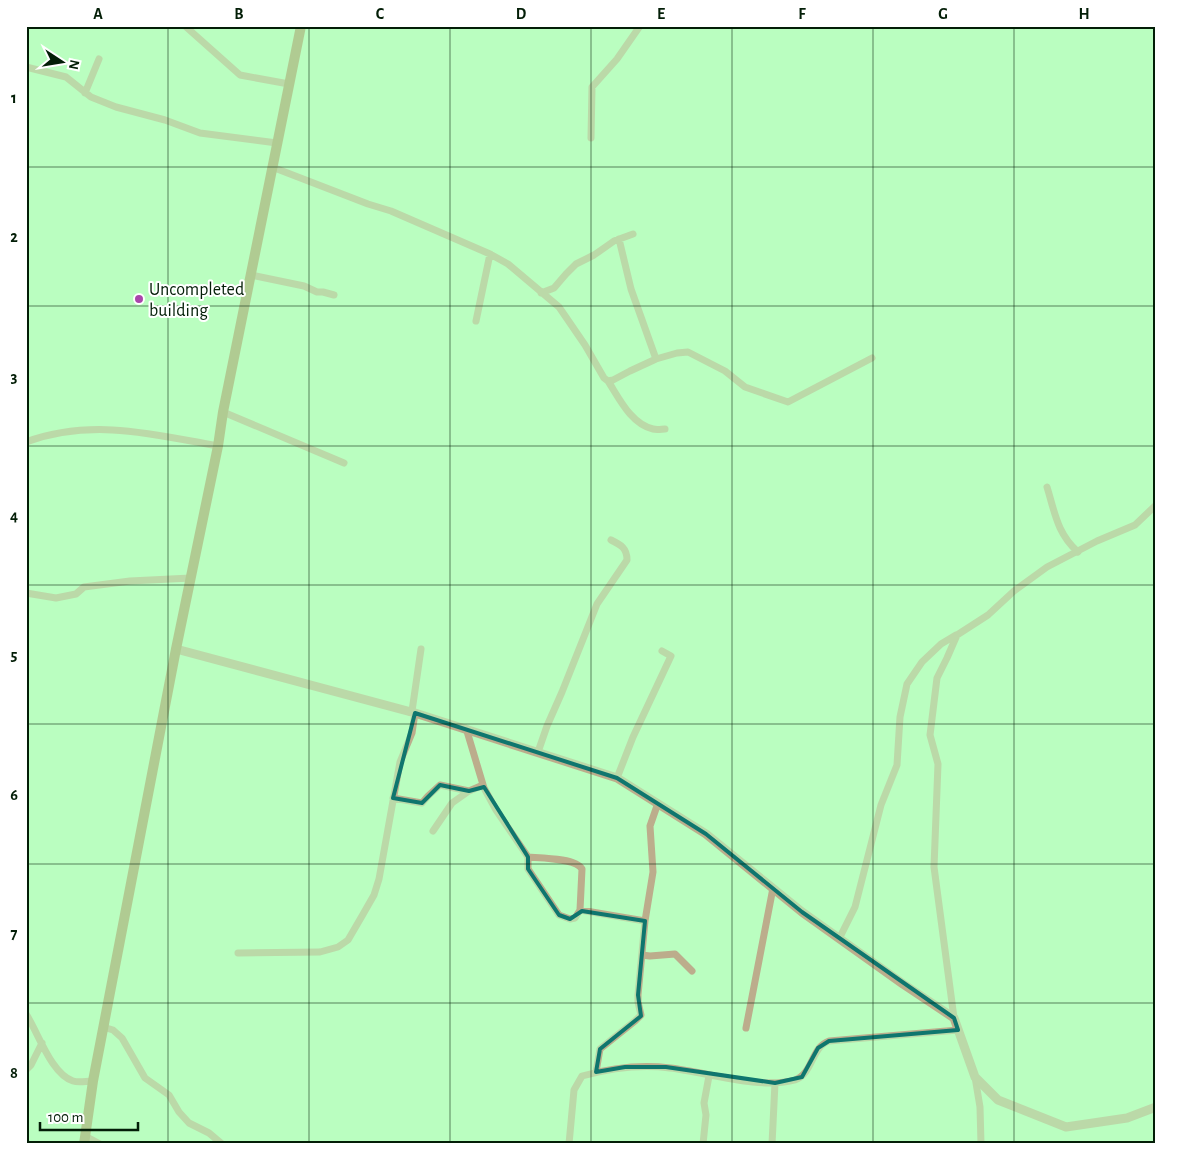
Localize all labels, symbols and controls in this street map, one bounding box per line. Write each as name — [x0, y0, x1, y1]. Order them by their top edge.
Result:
text: A — [93, 6, 103, 22]
text: B — [234, 6, 244, 22]
text: C — [376, 6, 385, 22]
text: D — [516, 6, 527, 22]
text: E — [657, 6, 665, 22]
text: F — [798, 6, 806, 22]
text: G — [938, 6, 948, 22]
text: H — [1078, 6, 1090, 22]
north arrow — [38, 38, 88, 88]
text: N — [66, 58, 82, 71]
text: 1 — [11, 90, 17, 106]
text: 2 — [10, 229, 18, 245]
place label: Uncompleted building — [149, 281, 244, 320]
marker: Uncompleted building — [133, 293, 145, 305]
text: 3 — [11, 369, 18, 385]
text: 4 — [10, 508, 18, 524]
text: 5 — [11, 647, 18, 663]
text: 6 — [10, 787, 18, 803]
text: 7 — [11, 926, 18, 942]
text: 8 — [10, 1065, 18, 1081]
scale bar — [40, 1100, 138, 1132]
text: 100 m — [48, 1110, 83, 1125]

